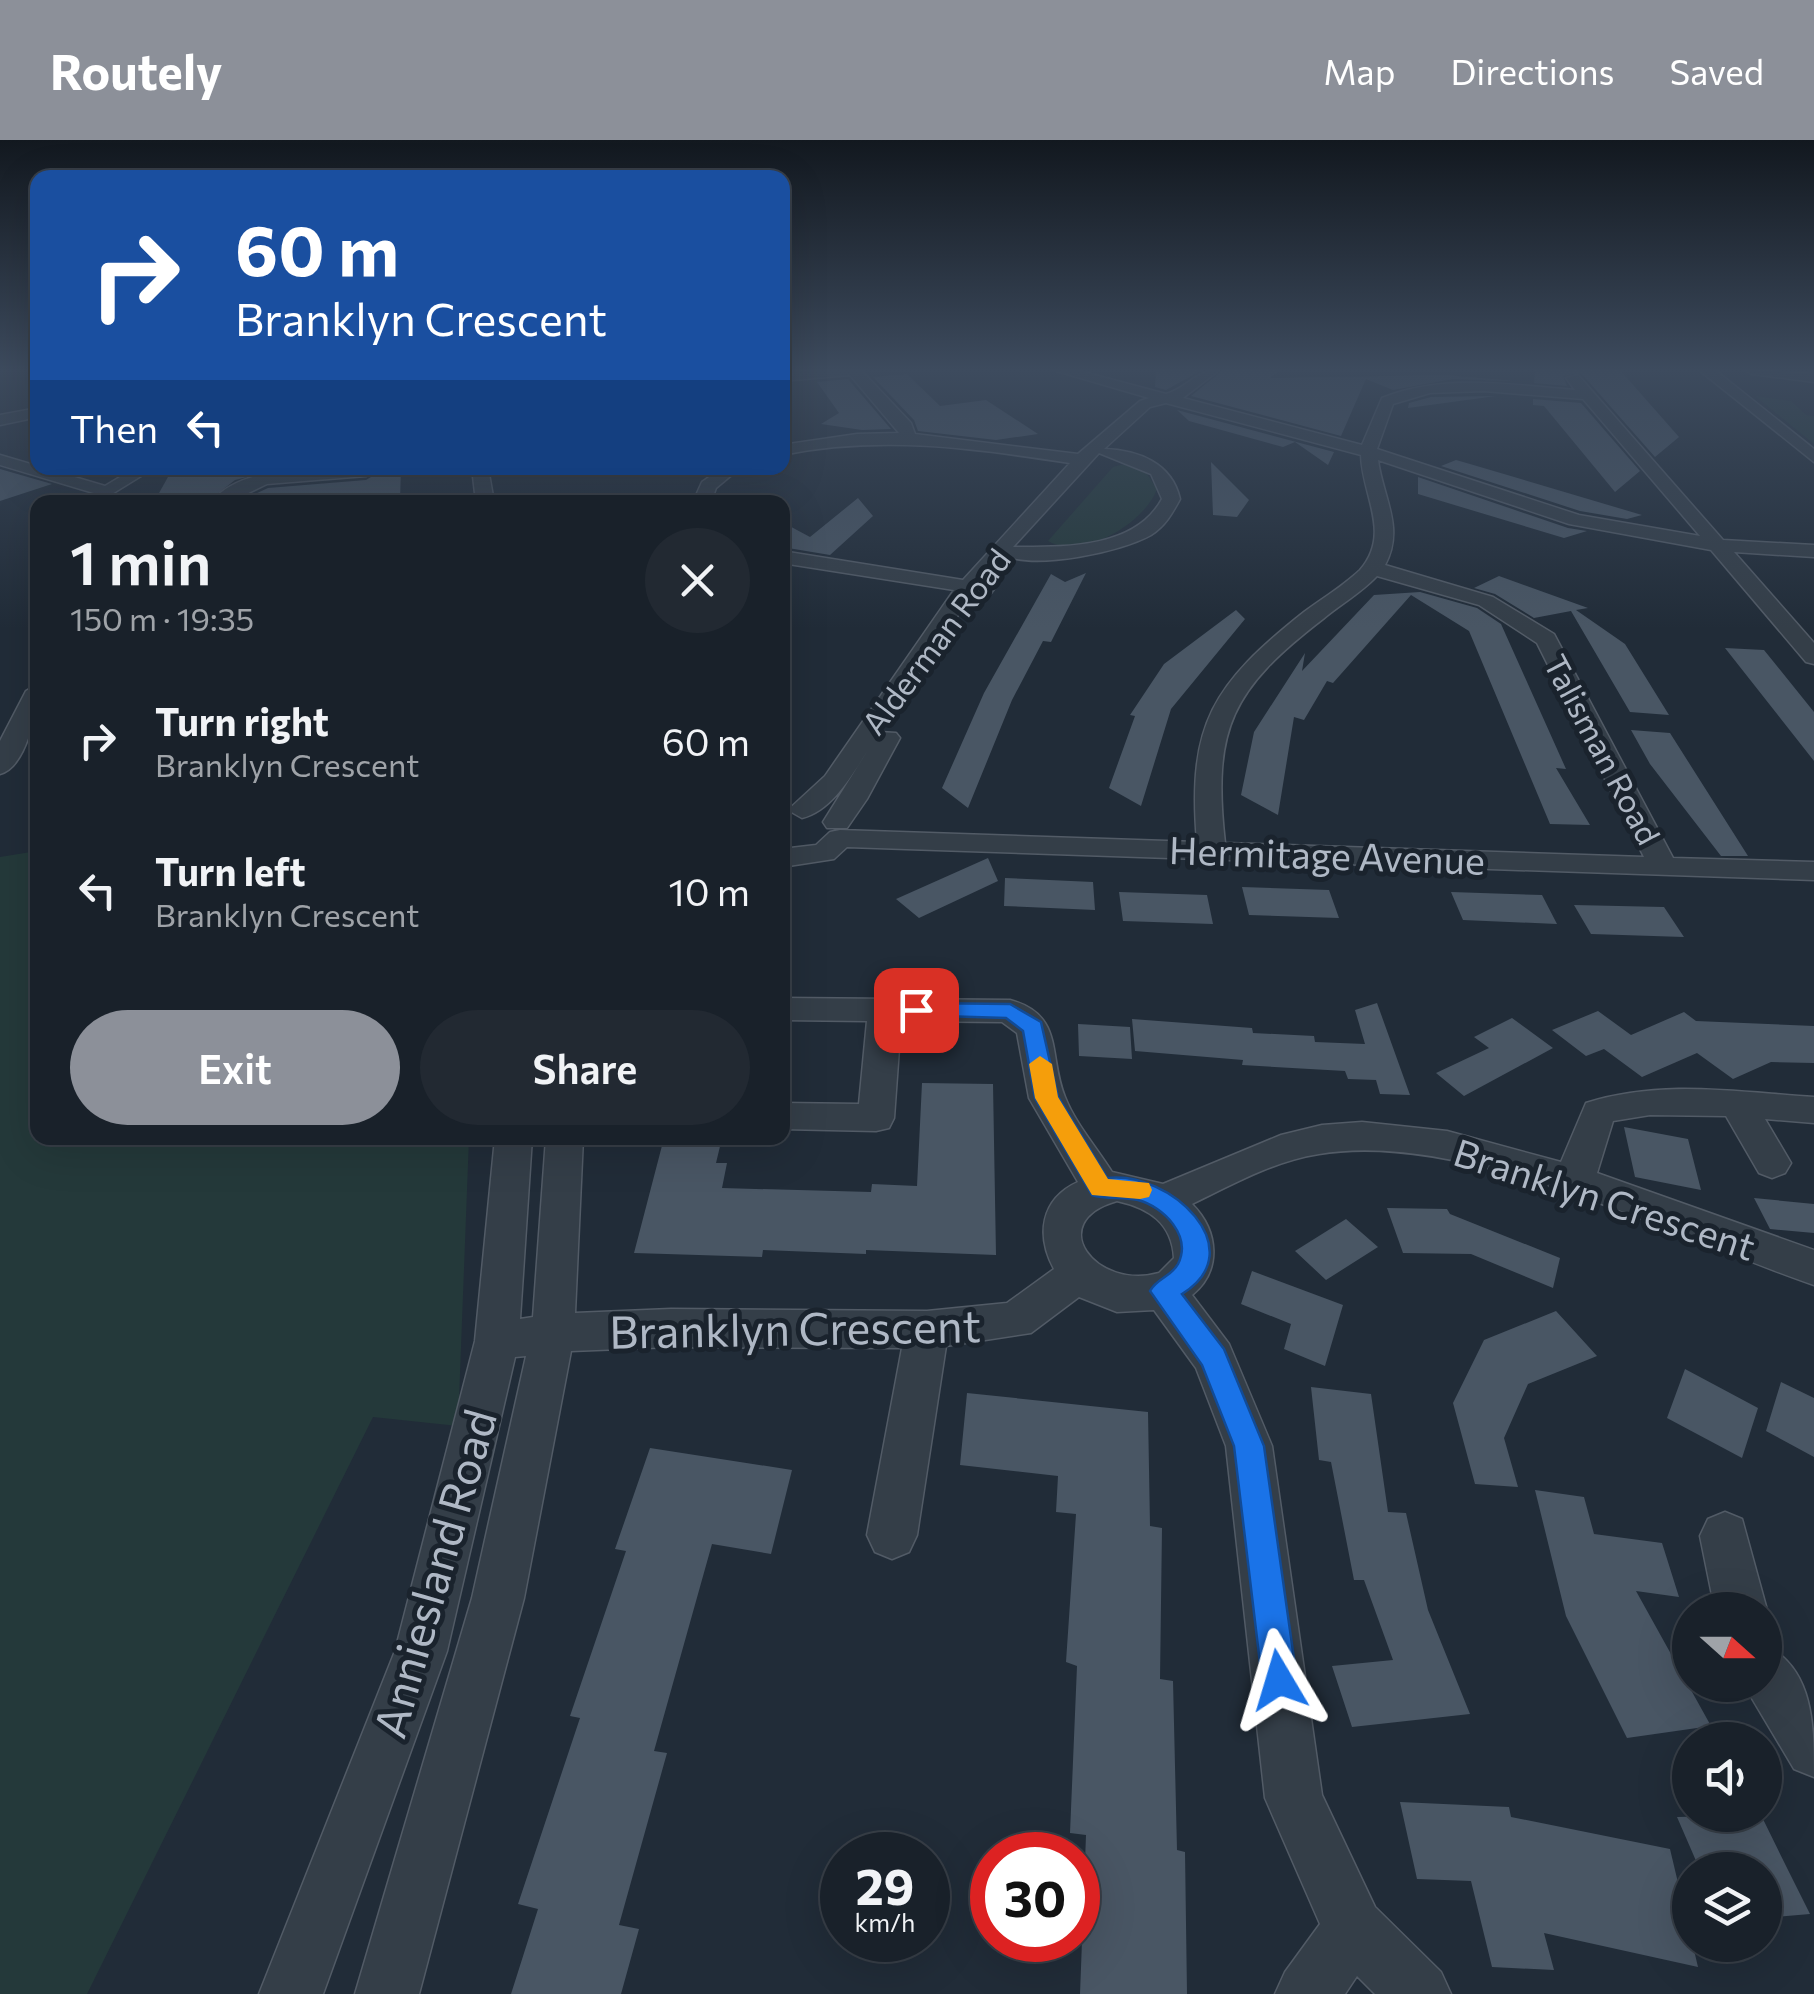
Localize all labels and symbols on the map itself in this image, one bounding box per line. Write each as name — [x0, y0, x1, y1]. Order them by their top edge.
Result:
street label: Alderman Road — [852, 540, 1018, 742]
street label: Talisman Road — [1536, 647, 1670, 851]
street label: Hermitage Avenue — [1168, 825, 1486, 883]
pin — [874, 968, 959, 1053]
street label: Branklyn Crescent — [1448, 1127, 1762, 1269]
street label: Branklyn Crescent — [609, 1296, 981, 1358]
street label: Anniesland Road — [360, 1403, 506, 1743]
north arrow — [1672, 1592, 1782, 1702]
position arrow — [1227, 1628, 1331, 1732]
speed limit sign: 30 — [970, 1832, 1100, 1962]

